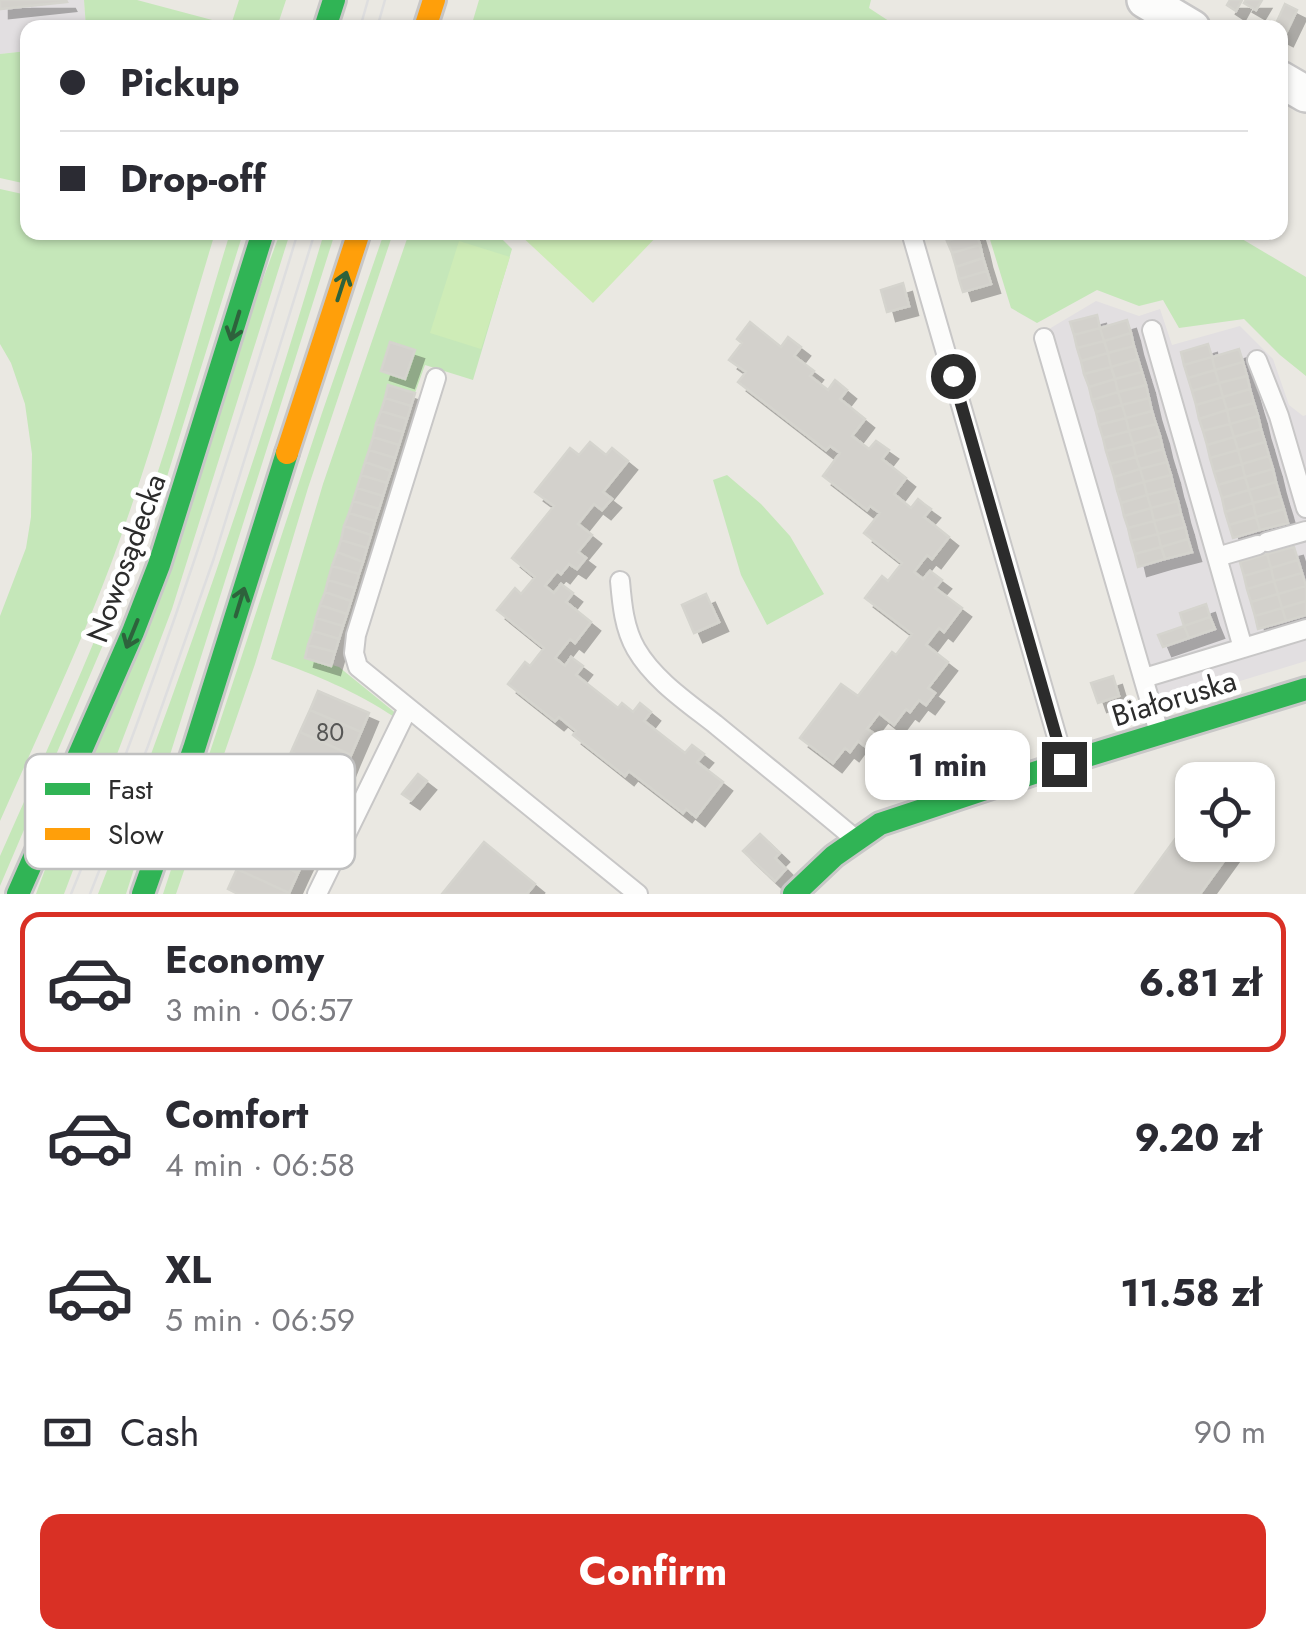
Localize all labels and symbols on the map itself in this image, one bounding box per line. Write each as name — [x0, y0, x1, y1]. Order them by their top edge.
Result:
one-way arrow — [334, 270, 352, 302]
one-way arrow — [225, 310, 243, 341]
route start — [931, 354, 976, 399]
street label: Nowosądecka — [76, 468, 176, 648]
one-way arrow — [233, 587, 251, 619]
one-way arrow — [122, 618, 140, 649]
street label: Białoruska — [1107, 659, 1241, 737]
house number: 80 — [316, 714, 344, 750]
callout: 1 min — [864, 729, 1029, 799]
route end — [1042, 742, 1087, 787]
legend — [25, 754, 355, 869]
text: Fast — [108, 769, 153, 810]
text: Slow — [108, 814, 164, 855]

